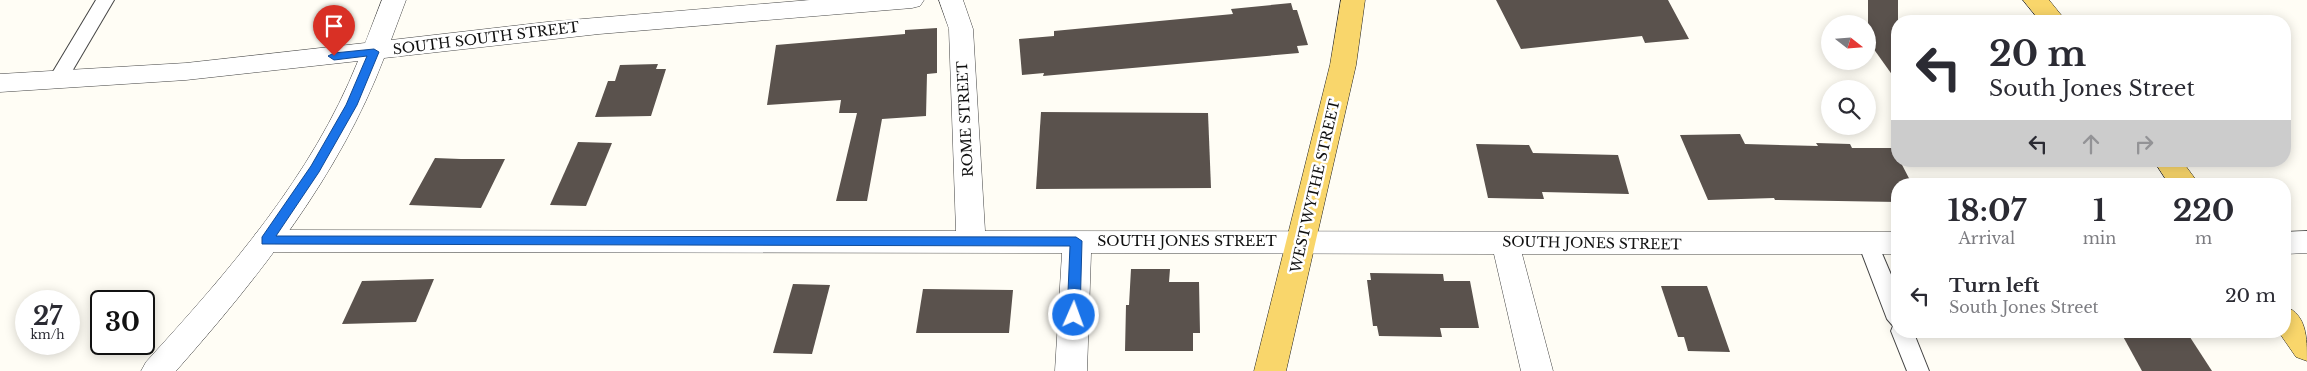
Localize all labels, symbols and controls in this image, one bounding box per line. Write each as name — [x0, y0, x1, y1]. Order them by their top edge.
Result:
pin — [313, 5, 355, 56]
icon: arrive — [320, 12, 348, 40]
north arrow — [1821, 15, 1876, 70]
map controls — [1821, 15, 1876, 135]
street label: SOUTH SOUTH STREET — [392, 18, 580, 58]
text: 20 m — [1989, 32, 2086, 75]
icon: left — [1906, 35, 1971, 100]
street label: ROME STREET — [953, 61, 977, 177]
text: South Jones Street — [1989, 75, 2195, 102]
button: search — [1821, 80, 1876, 135]
street label: WEST WYTHE STREET — [1286, 97, 1344, 276]
icon: left — [2024, 130, 2052, 158]
icon: ahead — [2077, 130, 2105, 158]
icon: right — [2130, 130, 2158, 158]
text: 18:07 — [1947, 192, 2026, 229]
text: 1 — [2093, 192, 2106, 229]
text: 220 — [2173, 192, 2235, 229]
text: Arrival — [1959, 228, 2015, 248]
text: min — [2083, 228, 2116, 248]
text: m — [2195, 228, 2212, 248]
street label: SOUTH JONES STREET — [1097, 232, 1277, 250]
street label: SOUTH JONES STREET — [1502, 232, 1682, 254]
text: Turn left — [1949, 274, 2040, 297]
icon: left — [1906, 282, 1934, 310]
text: 20 m — [2225, 284, 2276, 307]
position arrow — [1047, 288, 1099, 340]
speed limit sign: 30 — [90, 290, 155, 355]
text: South Jones Street — [1949, 297, 2099, 317]
text: 27 — [33, 301, 62, 332]
text: km/h — [30, 327, 65, 342]

